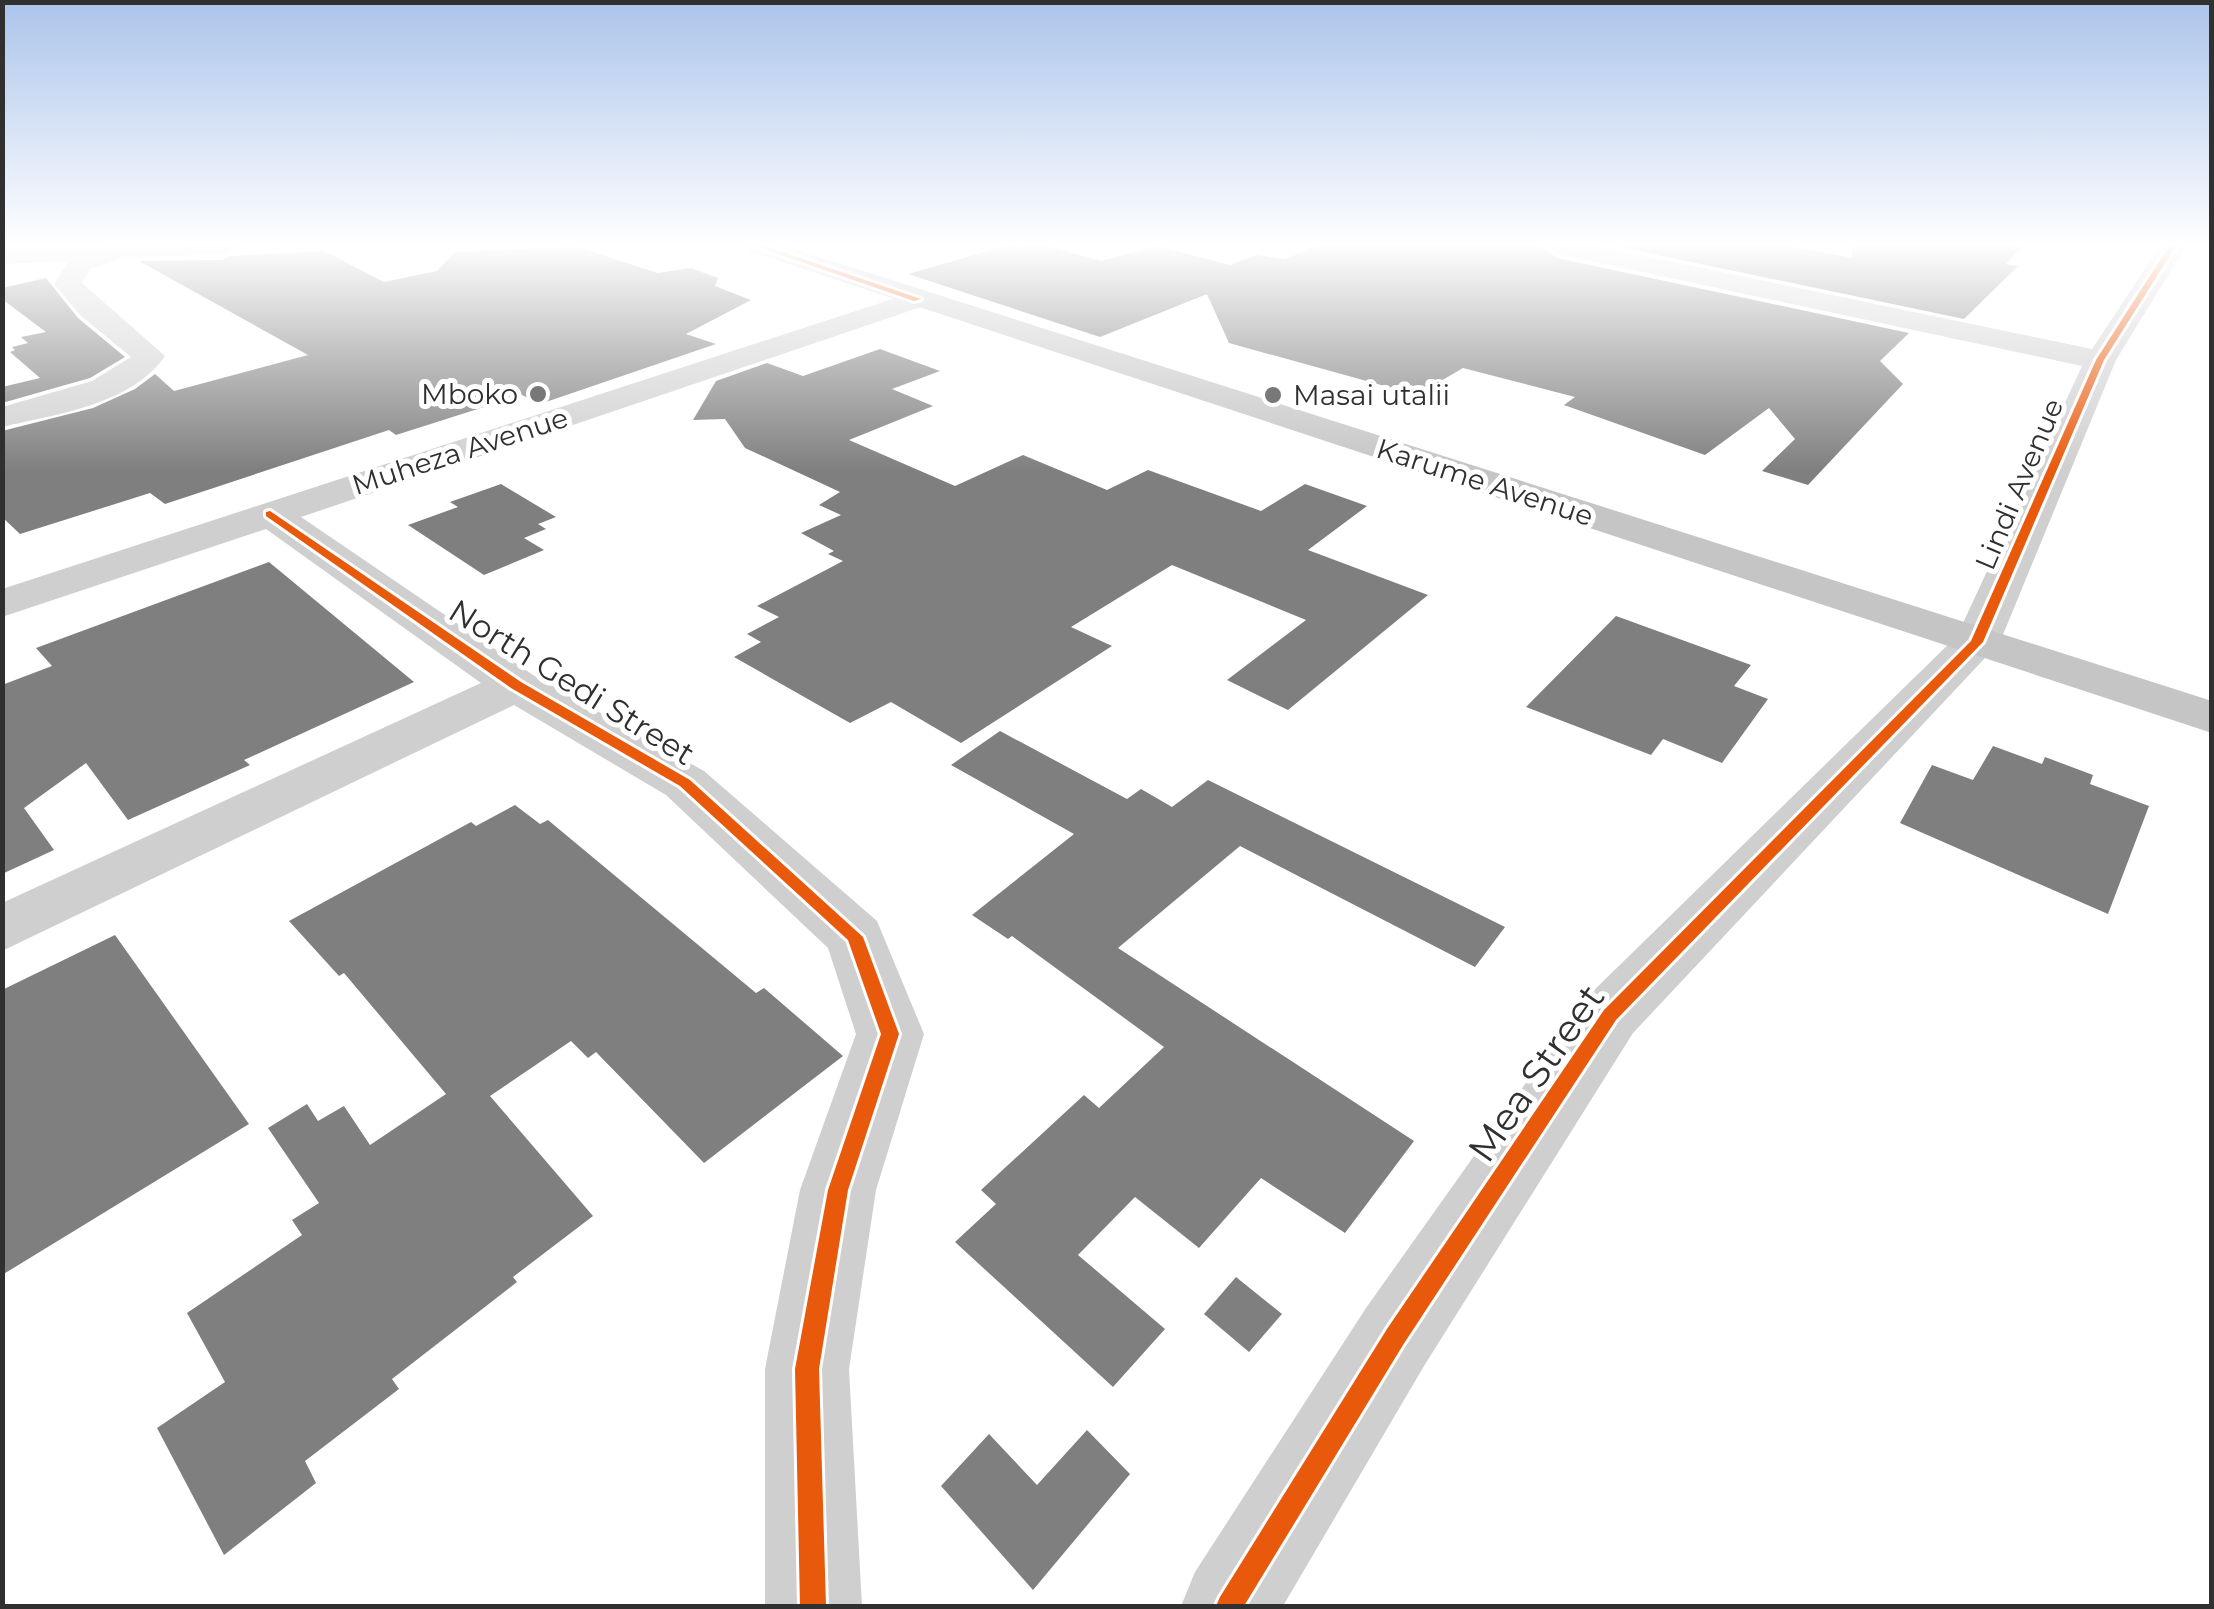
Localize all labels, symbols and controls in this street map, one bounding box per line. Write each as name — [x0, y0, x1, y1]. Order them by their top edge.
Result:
place label: Mboko — [421, 377, 518, 411]
place label: Masai utalii — [1293, 378, 1450, 412]
marker: Mboko — [527, 383, 549, 405]
marker: Masai utalii — [1262, 384, 1284, 406]
street label: Lindi Avenue — [1968, 393, 2070, 575]
street label: Muheza Avenue — [348, 400, 572, 502]
street label: Karume Avenue — [1372, 431, 1598, 533]
street label: North Gedi Street — [442, 591, 702, 773]
street label: Mea Street — [1458, 975, 1614, 1171]

